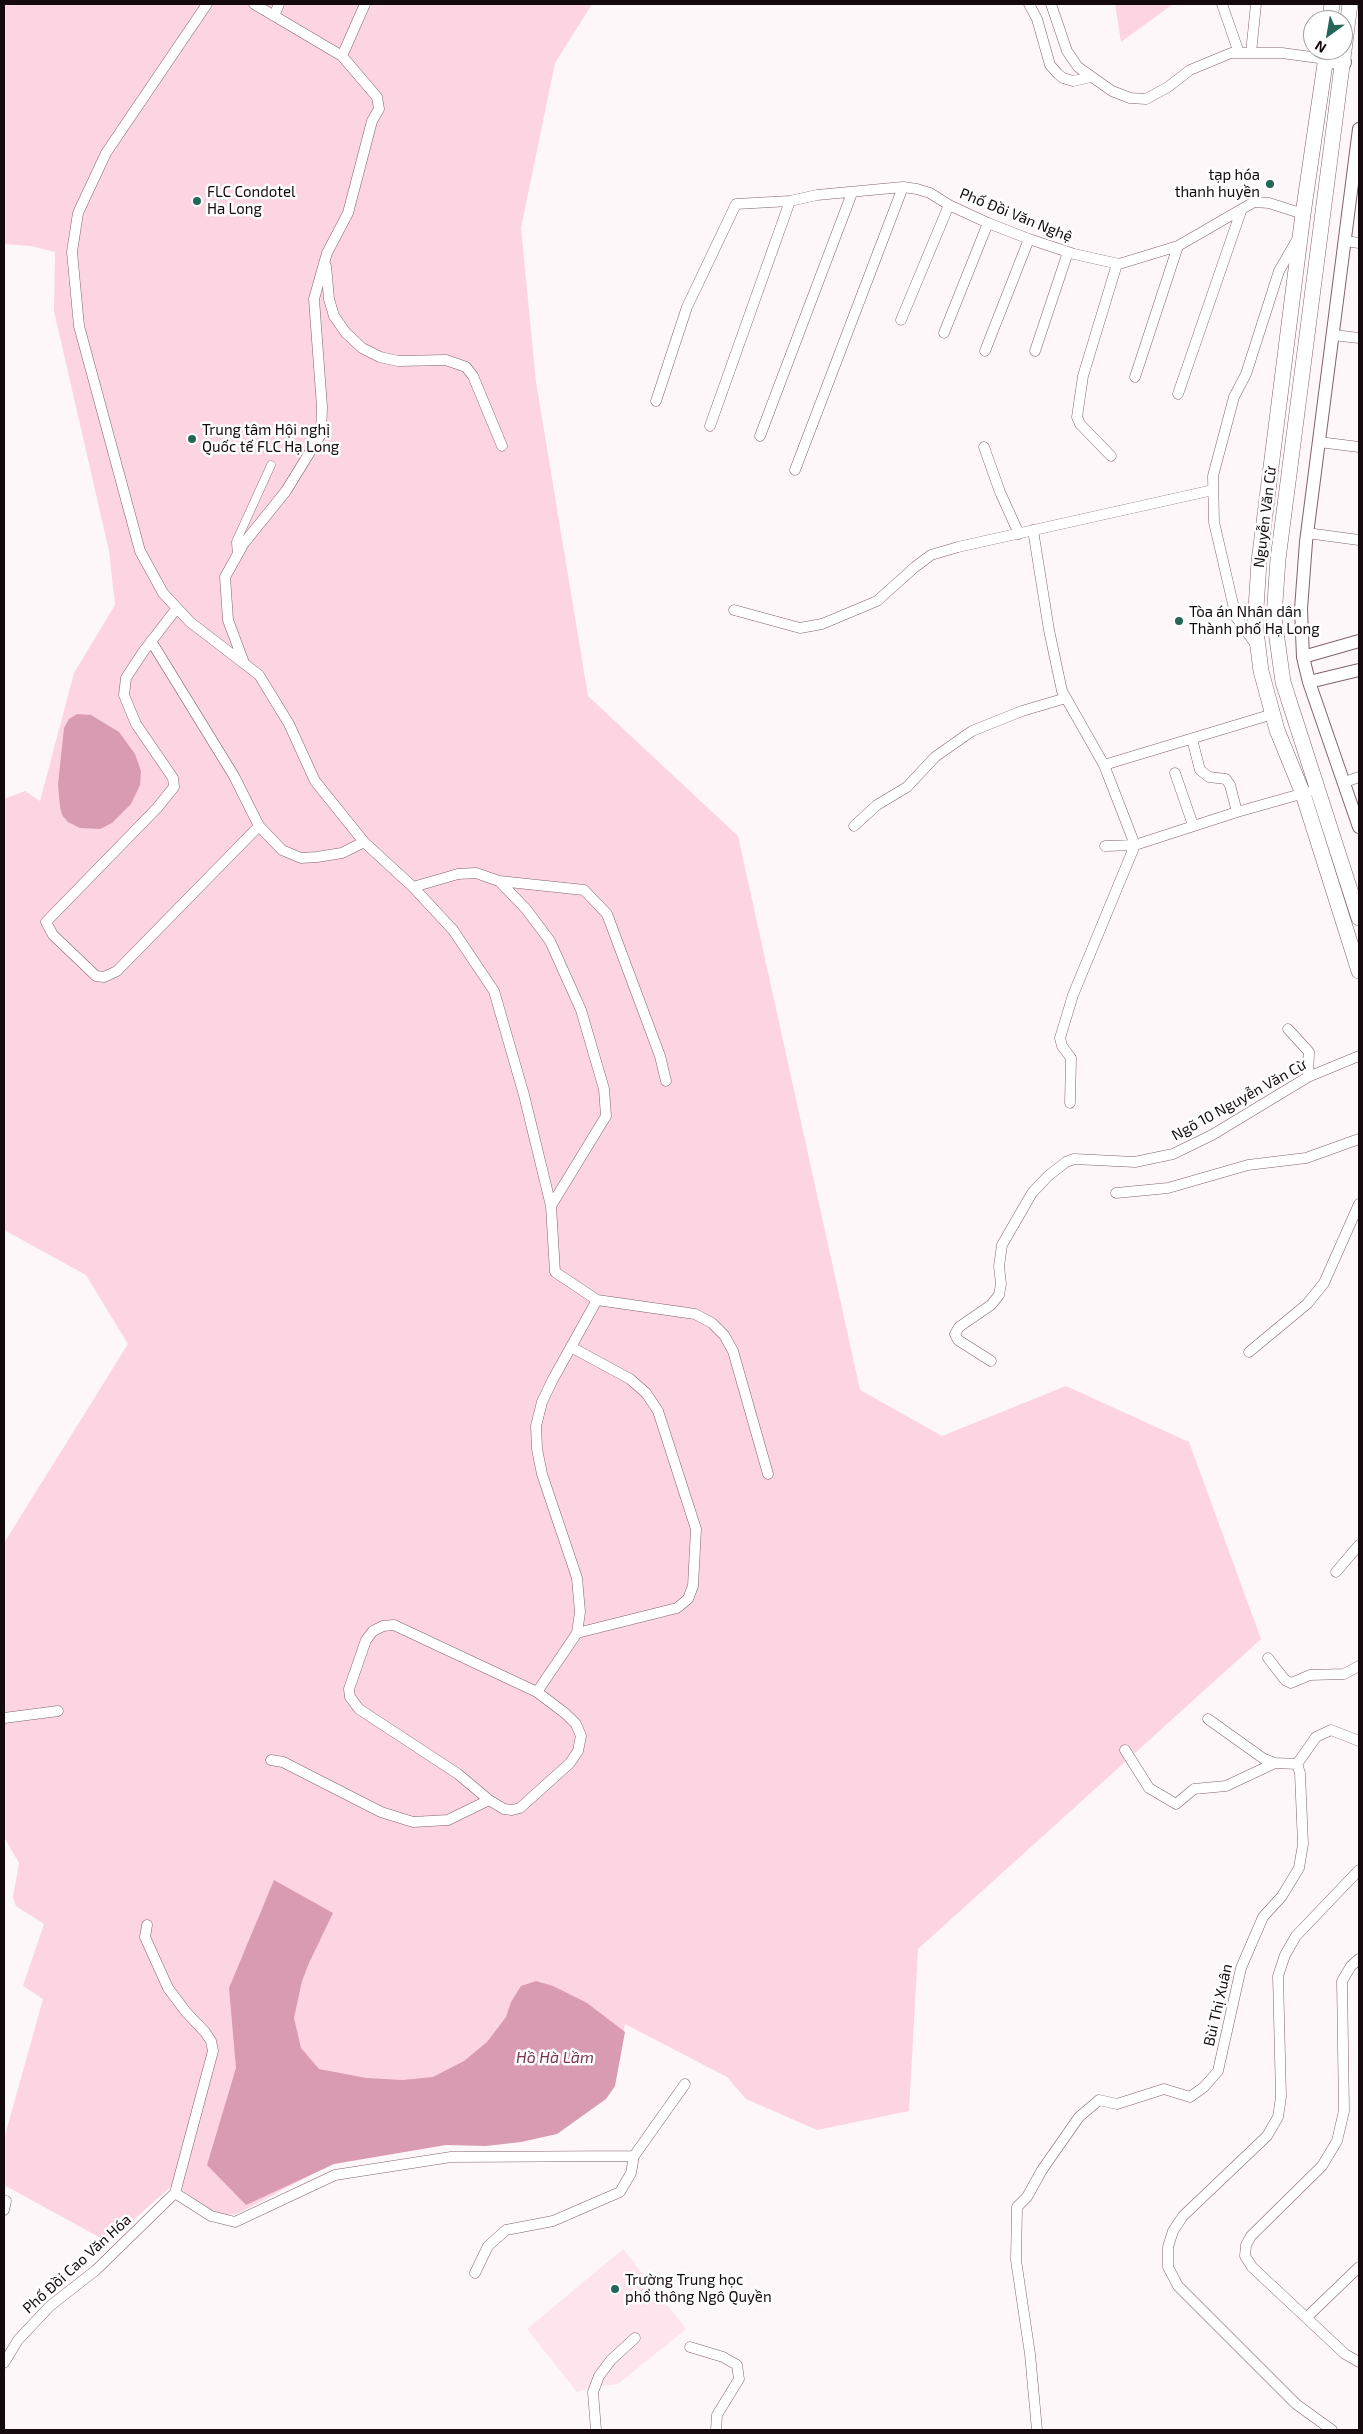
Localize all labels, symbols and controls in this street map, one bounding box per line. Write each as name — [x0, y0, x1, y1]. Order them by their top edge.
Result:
north arrow — [1303, 10, 1353, 60]
text: N — [1312, 37, 1329, 57]
place label: tạp hóa thanh huyền — [1175, 166, 1260, 201]
marker: tạp hóa thanh huyền — [1264, 178, 1276, 190]
place label: FLC Condotel Ha Long — [207, 183, 296, 218]
street label: Phố Đồi Văn Nghệ — [957, 184, 1075, 246]
marker: FLC Condotel Ha Long — [191, 195, 203, 207]
place label: Trung tâm Hội nghị Quốc tế FLC Hạ Long — [202, 421, 339, 456]
marker: Trung tâm Hội nghị Quốc tế FLC Hạ Long — [186, 433, 198, 445]
street label: Nguyễn Văn Cừ — [1250, 465, 1280, 569]
place label: Tòa án Nhân dân Thành phố Hạ Long — [1189, 603, 1320, 638]
marker: Tòa án Nhân dân Thành phố Hạ Long — [1173, 615, 1185, 627]
street label: Ngõ 10 Nguyễn Văn Cừ — [1169, 1056, 1309, 1144]
street label: Bùi Thị Xuân — [1200, 1962, 1236, 2048]
water label: Hồ Hà Lầm — [516, 2048, 594, 2068]
street label: Phố Đồi Cao Văn Hóa — [19, 2211, 135, 2317]
place label: Trường Trung học phổ thông Ngô Quyền — [625, 2271, 772, 2306]
marker: Trường Trung học phổ thông Ngô Quyền — [609, 2283, 621, 2295]

